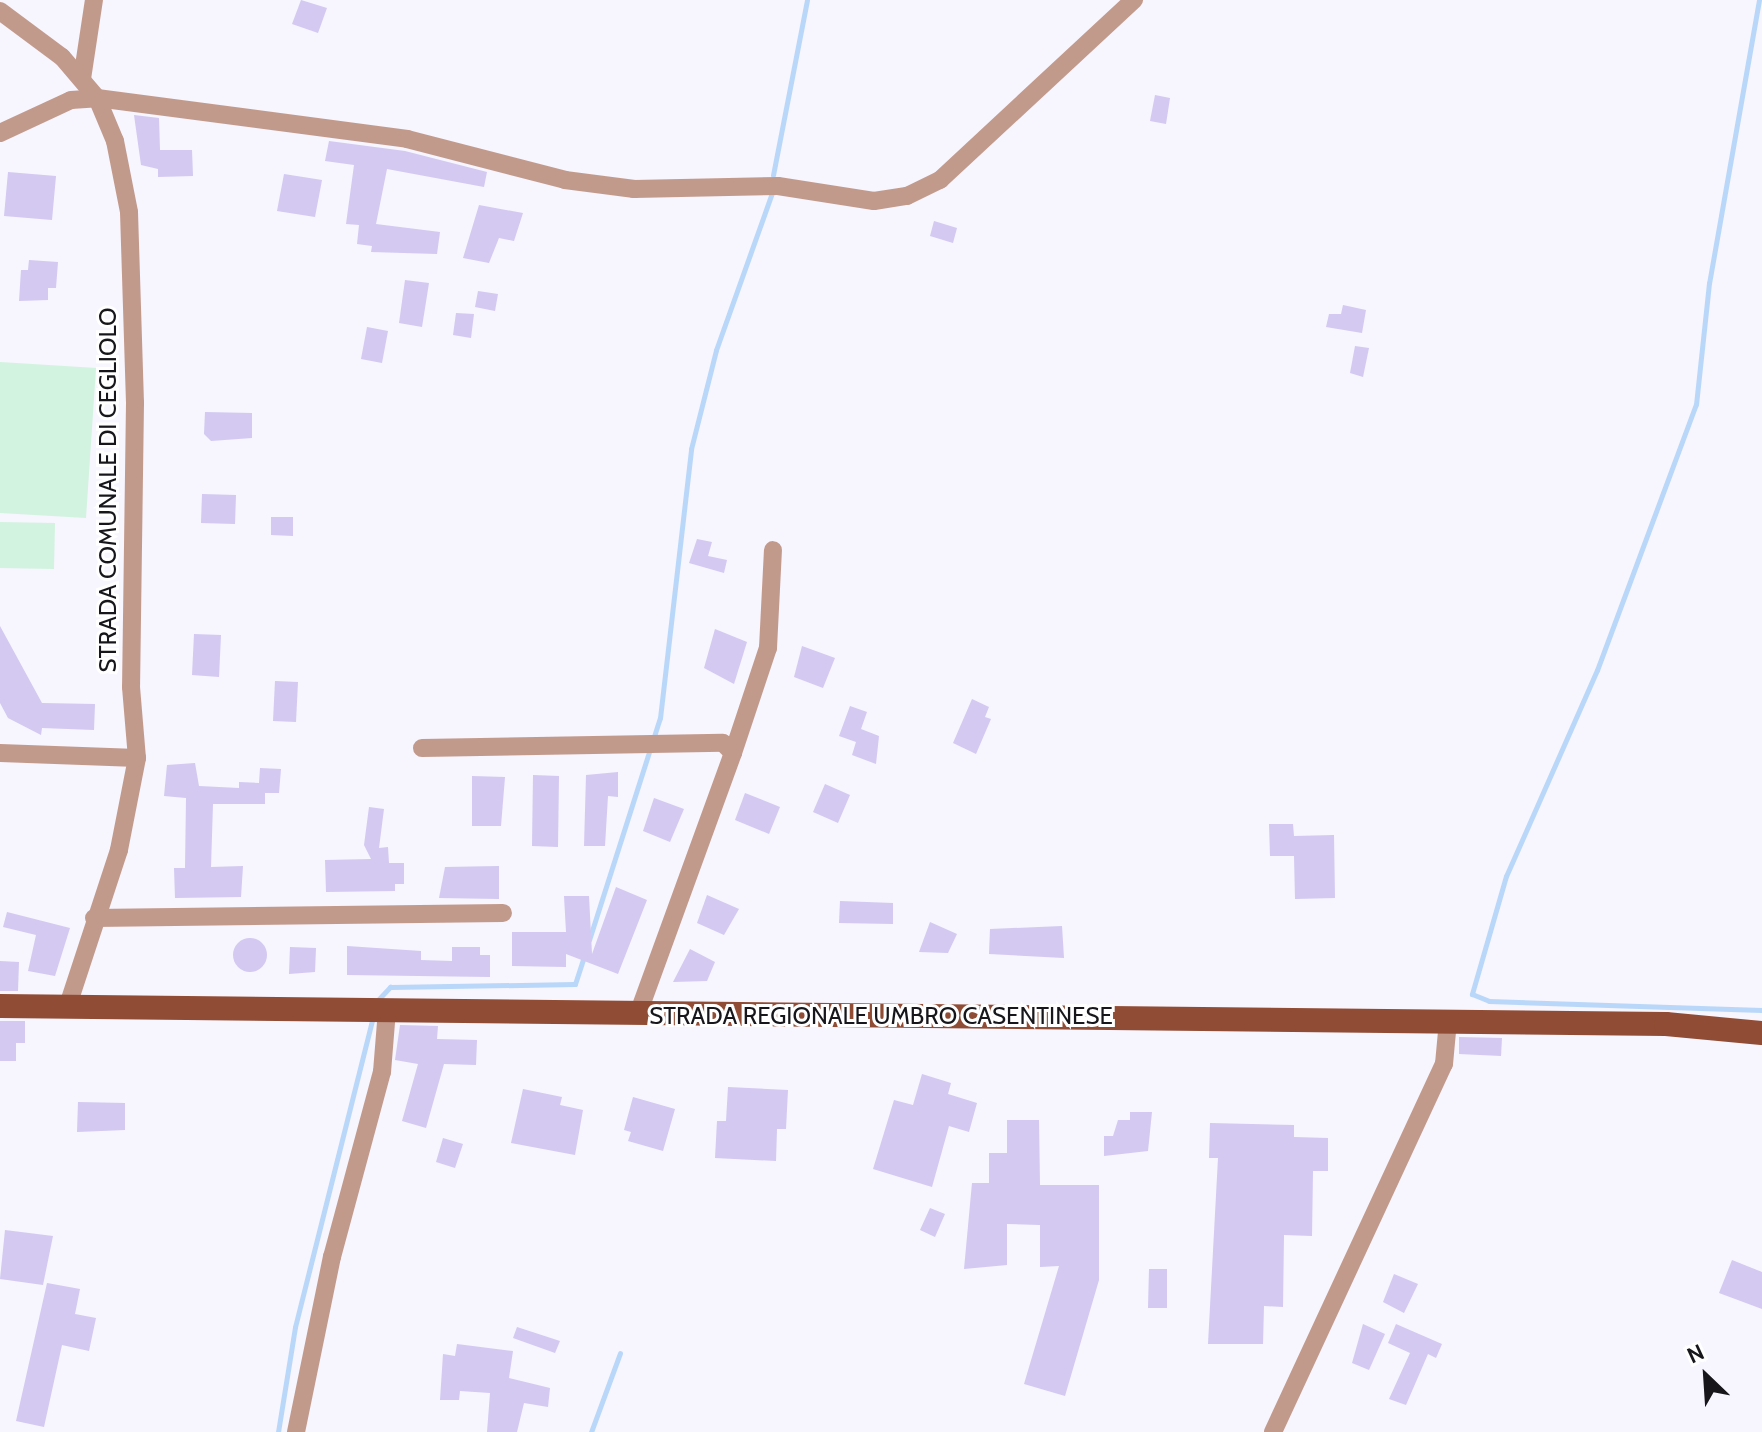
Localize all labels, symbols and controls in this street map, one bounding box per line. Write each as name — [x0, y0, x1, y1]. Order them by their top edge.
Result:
street label: STRADA COMUNALE DI CEGLIOLO — [94, 308, 122, 672]
street label: STRADA REGIONALE UMBRO CASENTINESE — [649, 1002, 1113, 1030]
north arrow — [1666, 1336, 1746, 1416]
text: N — [1683, 1338, 1708, 1369]

